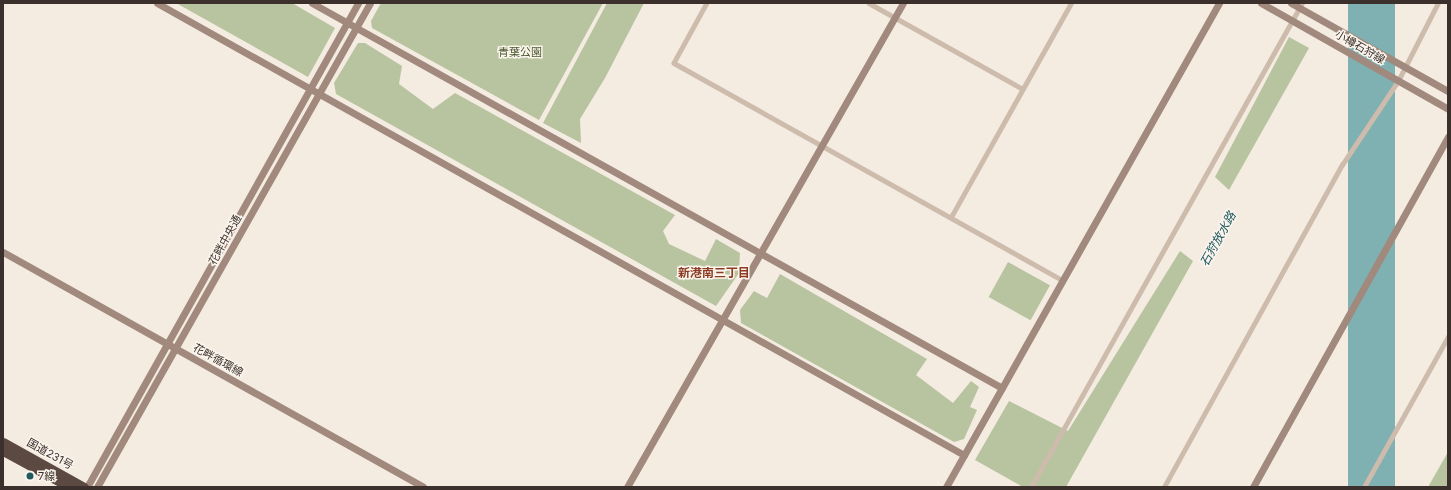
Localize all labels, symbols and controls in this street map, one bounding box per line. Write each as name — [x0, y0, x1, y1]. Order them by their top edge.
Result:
street label: 小樽石狩線 — [1333, 28, 1387, 66]
park label: 青葉公園 — [498, 45, 542, 59]
water label: 石狩放水路 — [1197, 209, 1239, 269]
street label: 花畔中央通 — [206, 213, 244, 267]
district label: 新港南三丁目 — [678, 266, 750, 280]
street label: 花畔循環線 — [191, 341, 245, 379]
street label: 国道231号 — [25, 436, 75, 472]
place label: 7線 — [38, 469, 55, 483]
marker: 7線 — [25, 471, 35, 481]

